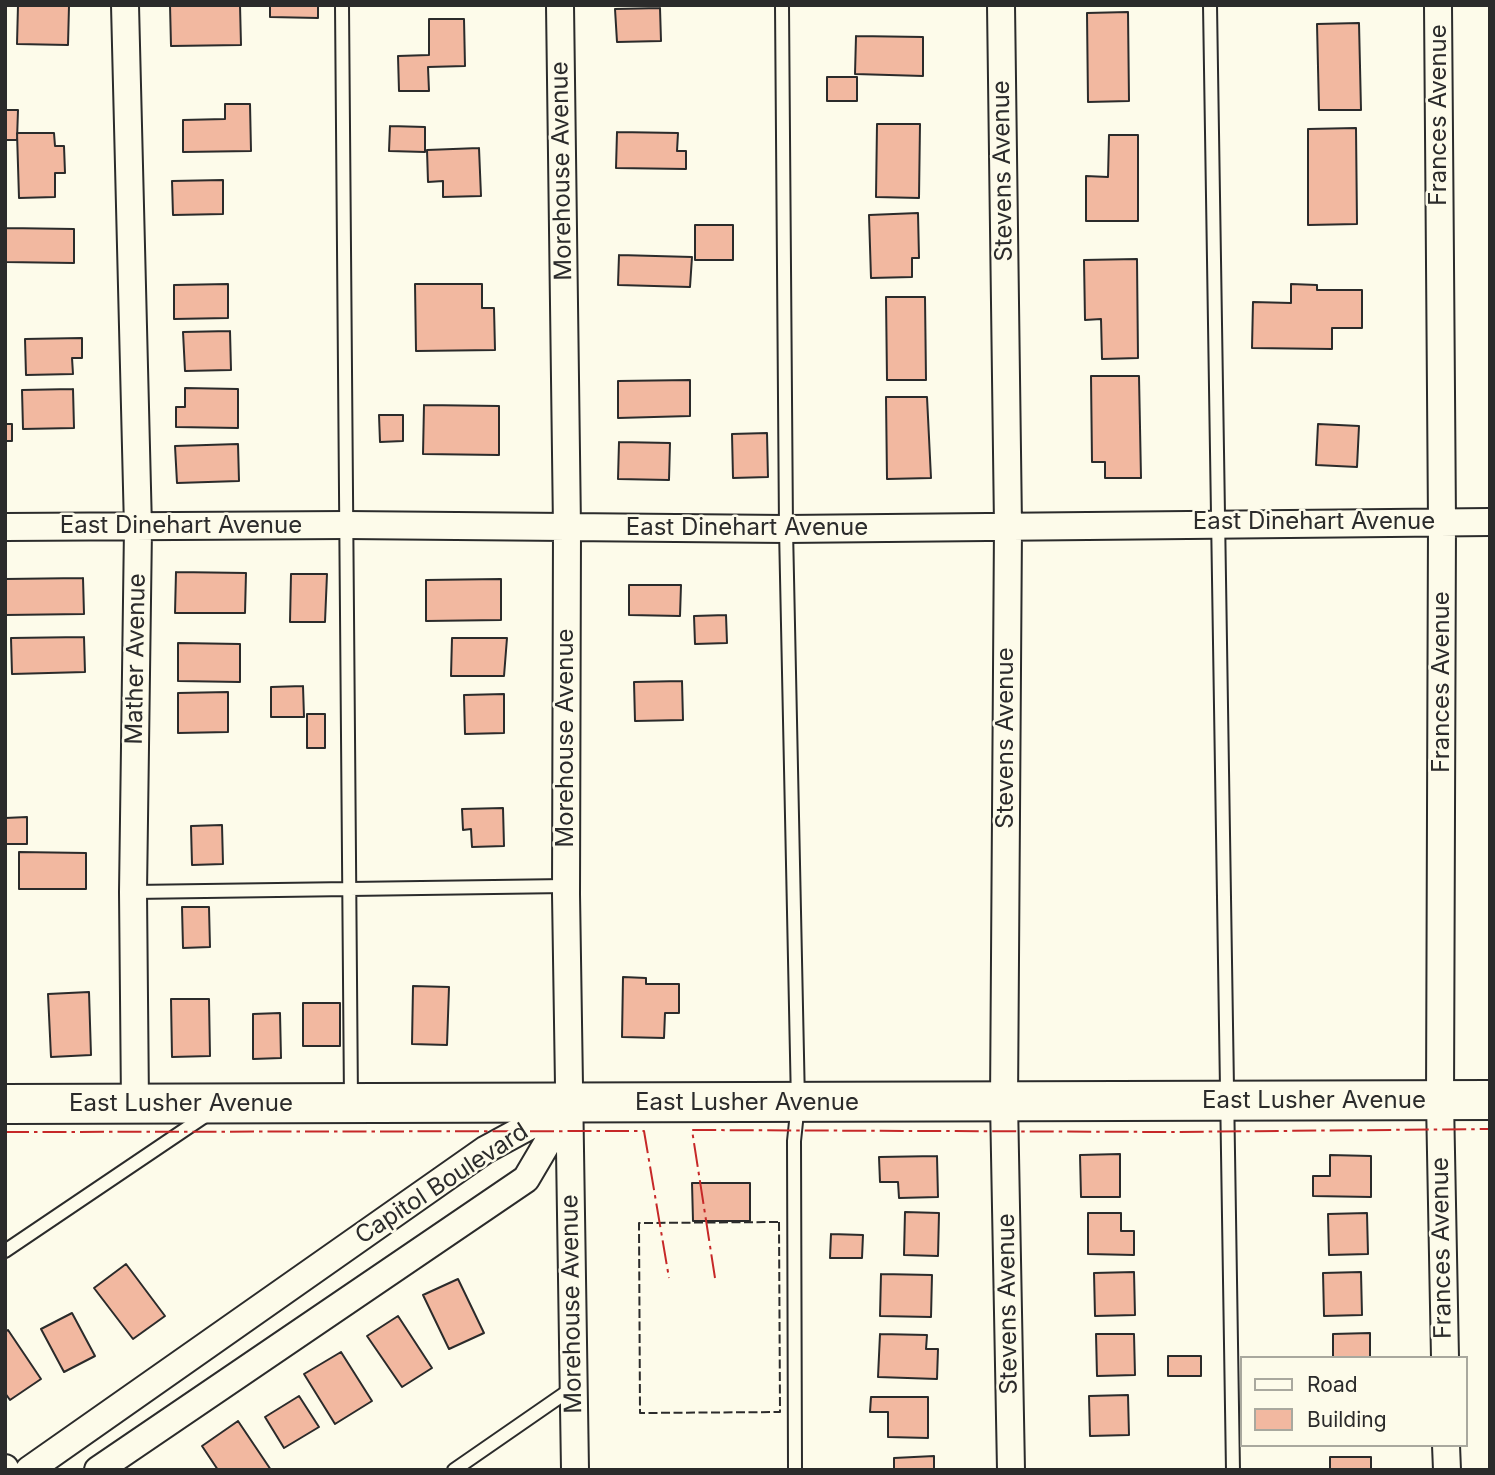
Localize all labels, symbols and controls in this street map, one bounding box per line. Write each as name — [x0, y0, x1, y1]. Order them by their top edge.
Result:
street label: Frances Avenue — [1425, 24, 1453, 206]
street label: Morehouse Avenue — [546, 61, 578, 281]
street label: Stevens Avenue — [987, 80, 1019, 262]
street label: East Dinehart Avenue — [1193, 508, 1435, 536]
street label: East Dinehart Avenue — [60, 512, 302, 540]
street label: East Dinehart Avenue — [626, 514, 868, 542]
street label: Mather Avenue — [120, 573, 152, 745]
street label: Frances Avenue — [1428, 591, 1456, 773]
street label: Morehouse Avenue — [552, 628, 580, 848]
street label: Stevens Avenue — [992, 647, 1020, 829]
street label: East Lusher Avenue — [1202, 1087, 1426, 1115]
street label: East Lusher Avenue — [635, 1089, 859, 1117]
street label: East Lusher Avenue — [69, 1090, 293, 1118]
street label: Capitol Boulevard — [350, 1117, 534, 1251]
street label: Frances Avenue — [1426, 1157, 1458, 1339]
street label: Morehouse Avenue — [556, 1194, 588, 1414]
street label: Stevens Avenue — [992, 1213, 1024, 1395]
legend — [1240, 1356, 1467, 1447]
text: Road — [1307, 1372, 1358, 1397]
text: Building — [1307, 1407, 1387, 1432]

